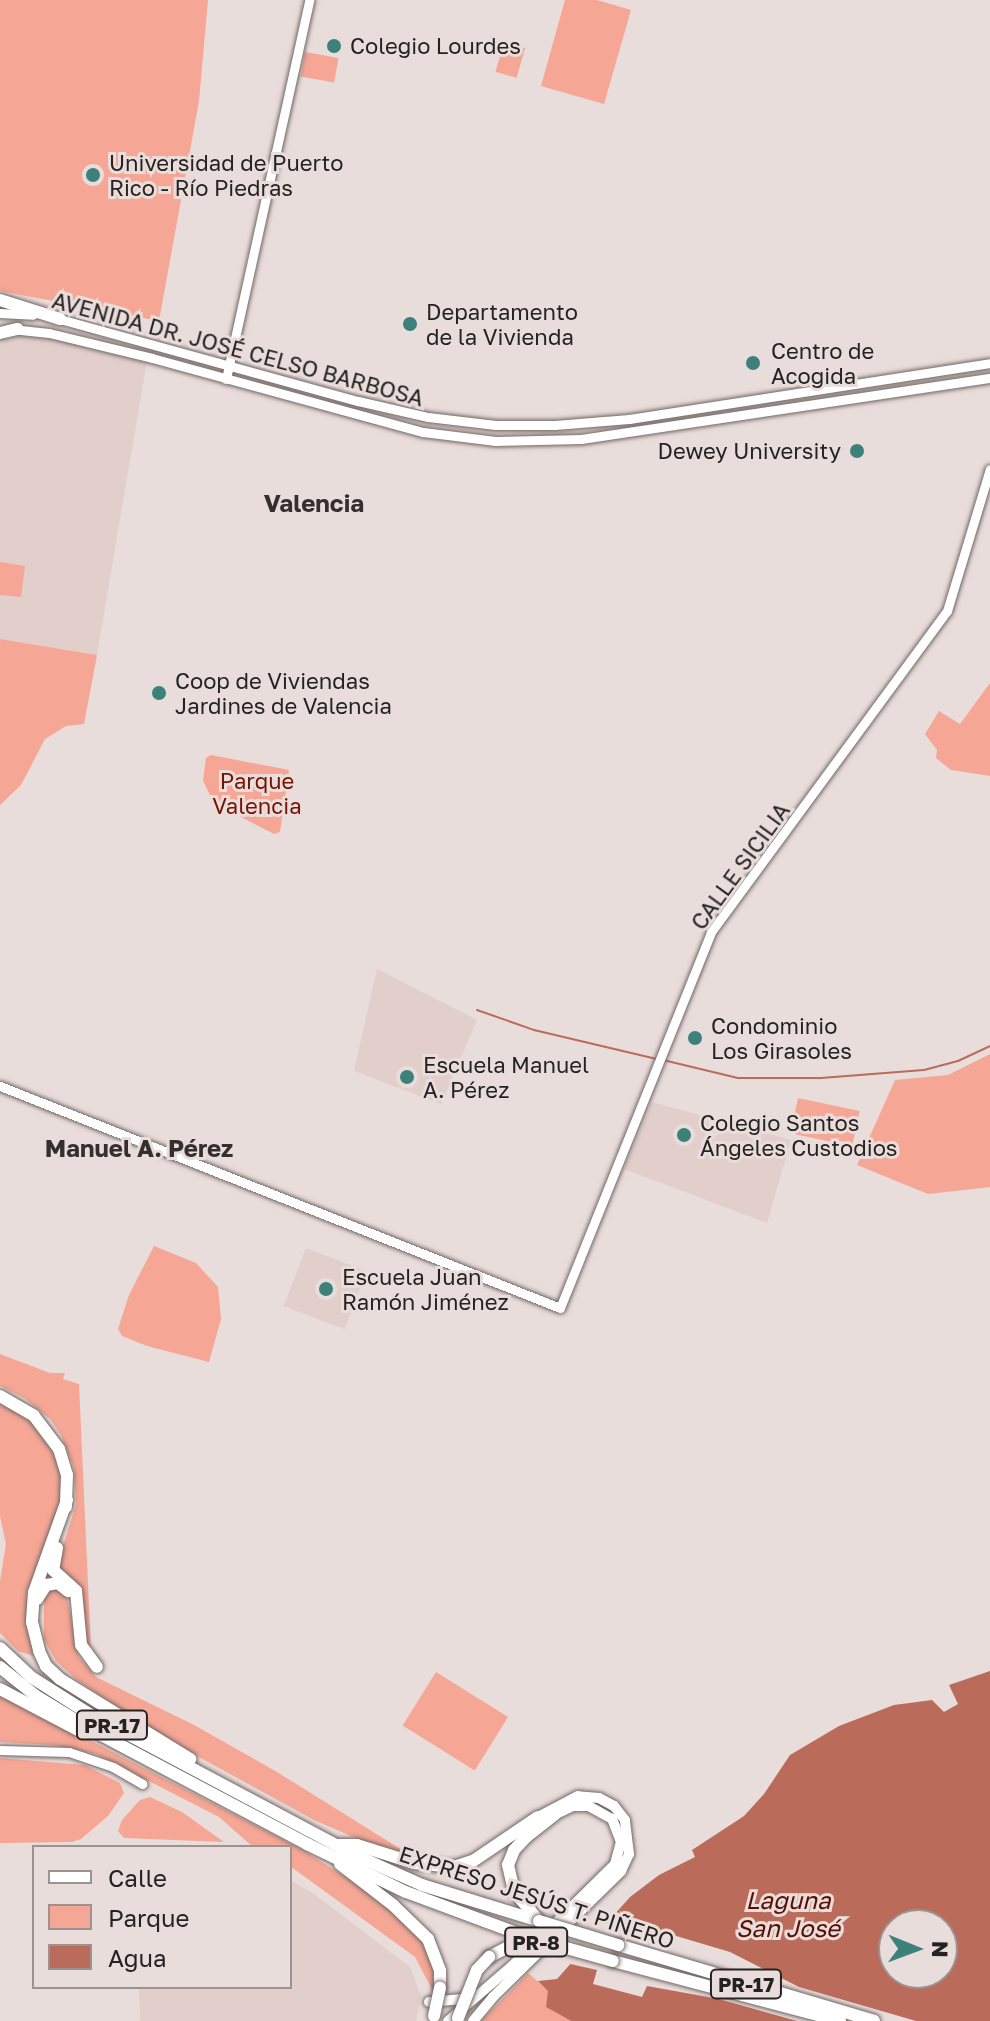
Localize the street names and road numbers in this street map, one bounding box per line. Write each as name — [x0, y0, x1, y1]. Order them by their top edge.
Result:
street label: AVENIDA DR. JOSÉ CELSO BARBOSA — [49, 287, 427, 411]
street label: CALLE SICILIA — [685, 797, 795, 935]
road number: PR-17 — [74, 1709, 150, 1741]
street label: EXPRESO JESÚS T. PIÑERO — [396, 1840, 678, 1954]
road number: PR-8 — [504, 1926, 568, 1958]
road number: PR-17 — [708, 1968, 784, 2000]

